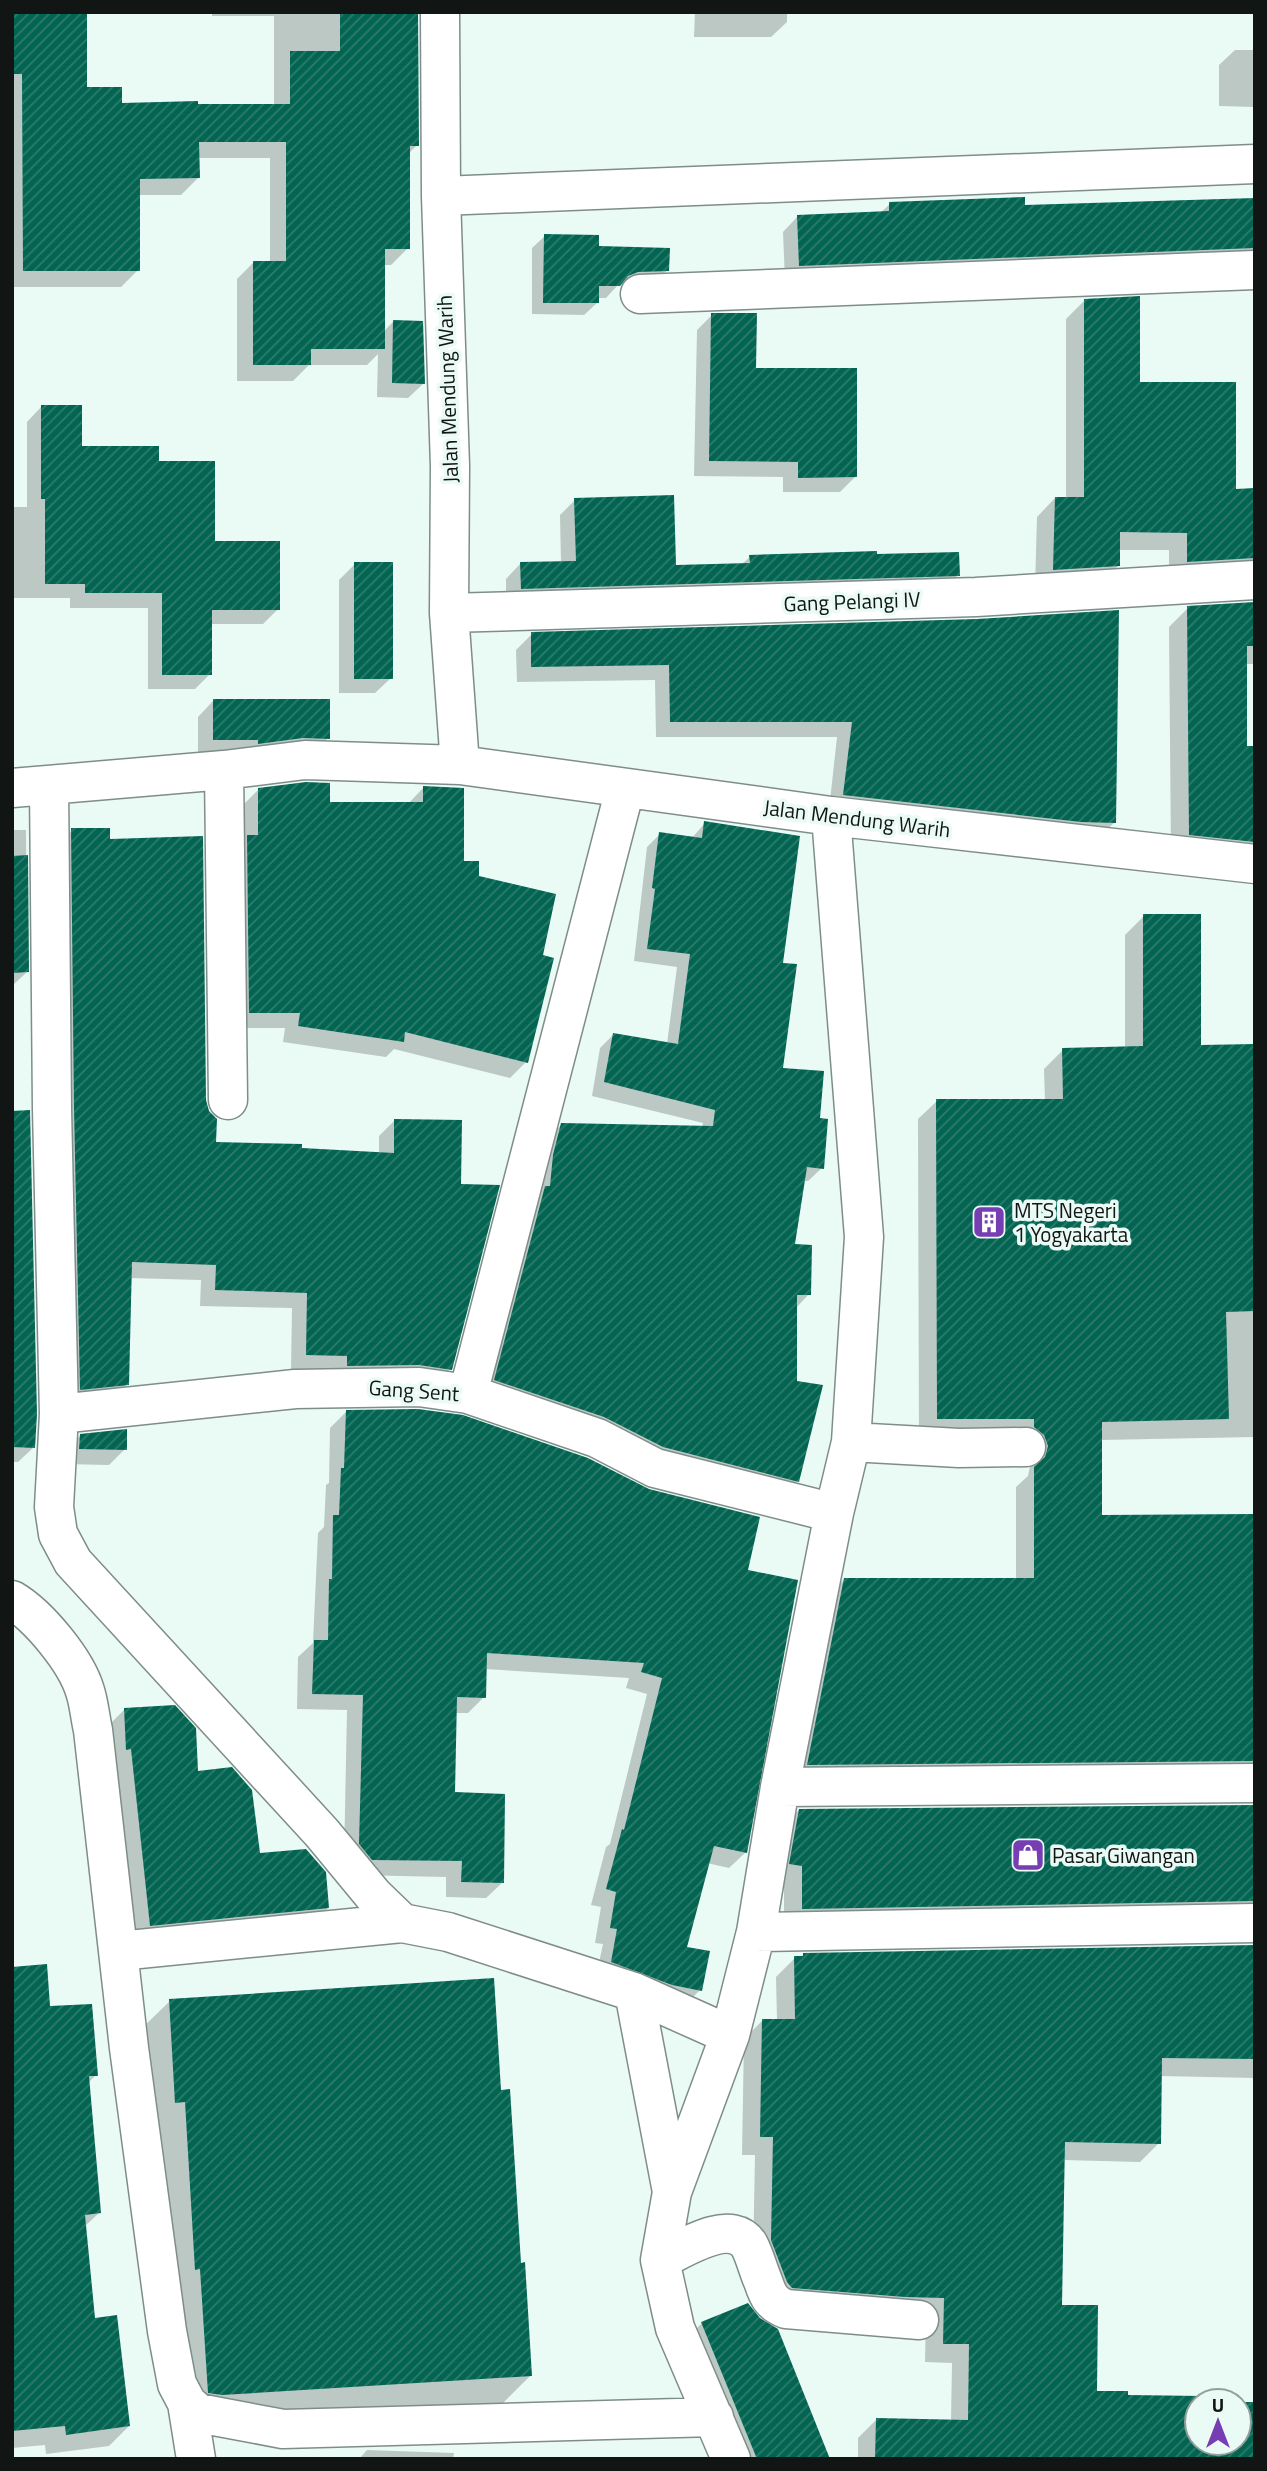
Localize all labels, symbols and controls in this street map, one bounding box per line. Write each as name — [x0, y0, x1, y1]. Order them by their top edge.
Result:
street label: Jalan Mendung Warih — [428, 294, 466, 484]
street label: Gang Pelangi IV — [783, 583, 921, 619]
street label: Jalan Mendung Warih — [762, 791, 952, 845]
place label: MTS Negeri 1 Yogyakarta — [1014, 1194, 1129, 1250]
building icon: MTS Negeri 1 Yogyakarta — [970, 1203, 1008, 1241]
street label: Gang Sent — [368, 1371, 461, 1409]
shop icon: Pasar Giwangan — [1009, 1836, 1047, 1874]
place label: Pasar Giwangan — [1052, 1839, 1195, 1871]
north arrow — [1183, 2387, 1253, 2457]
text: U — [1212, 2390, 1224, 2419]

